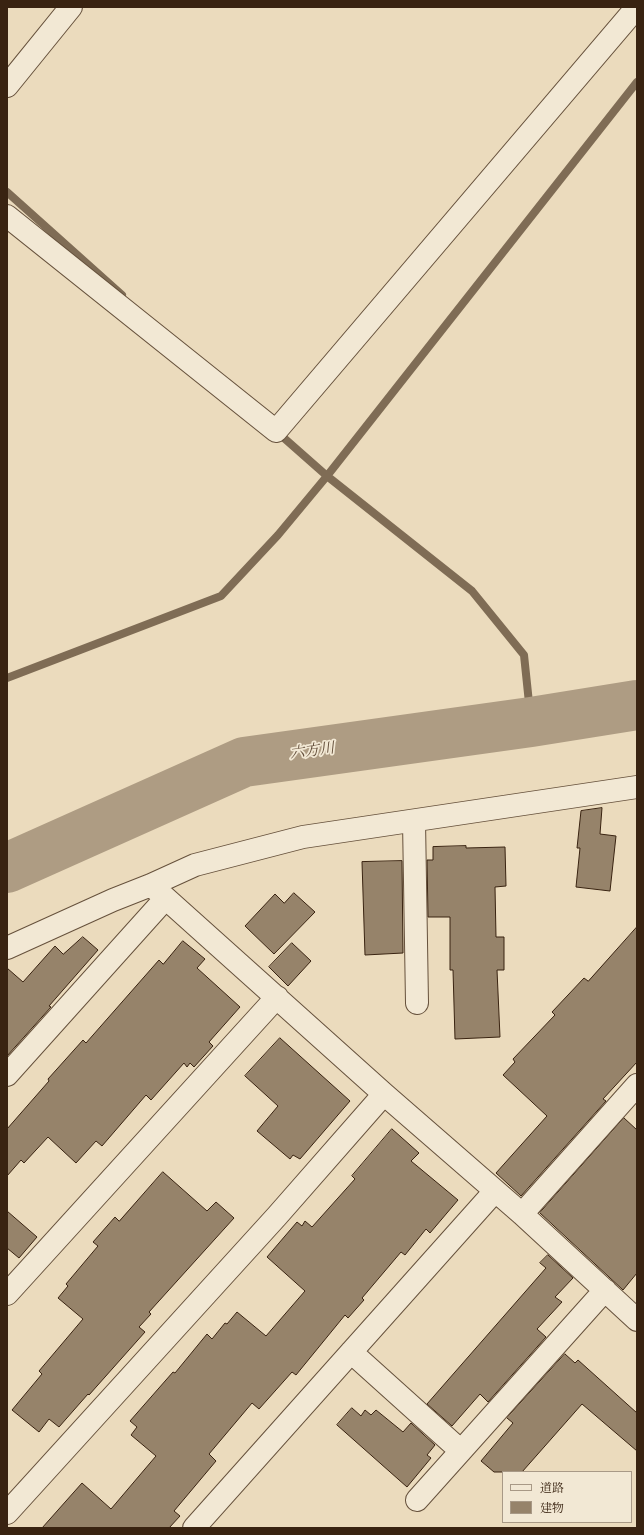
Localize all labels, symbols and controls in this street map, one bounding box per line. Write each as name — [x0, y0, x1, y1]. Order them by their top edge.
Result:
water label: 六方川 — [288, 740, 336, 764]
legend — [502, 1471, 632, 1523]
text: 道路 — [540, 1481, 564, 1496]
text: 建物 — [540, 1501, 564, 1516]

